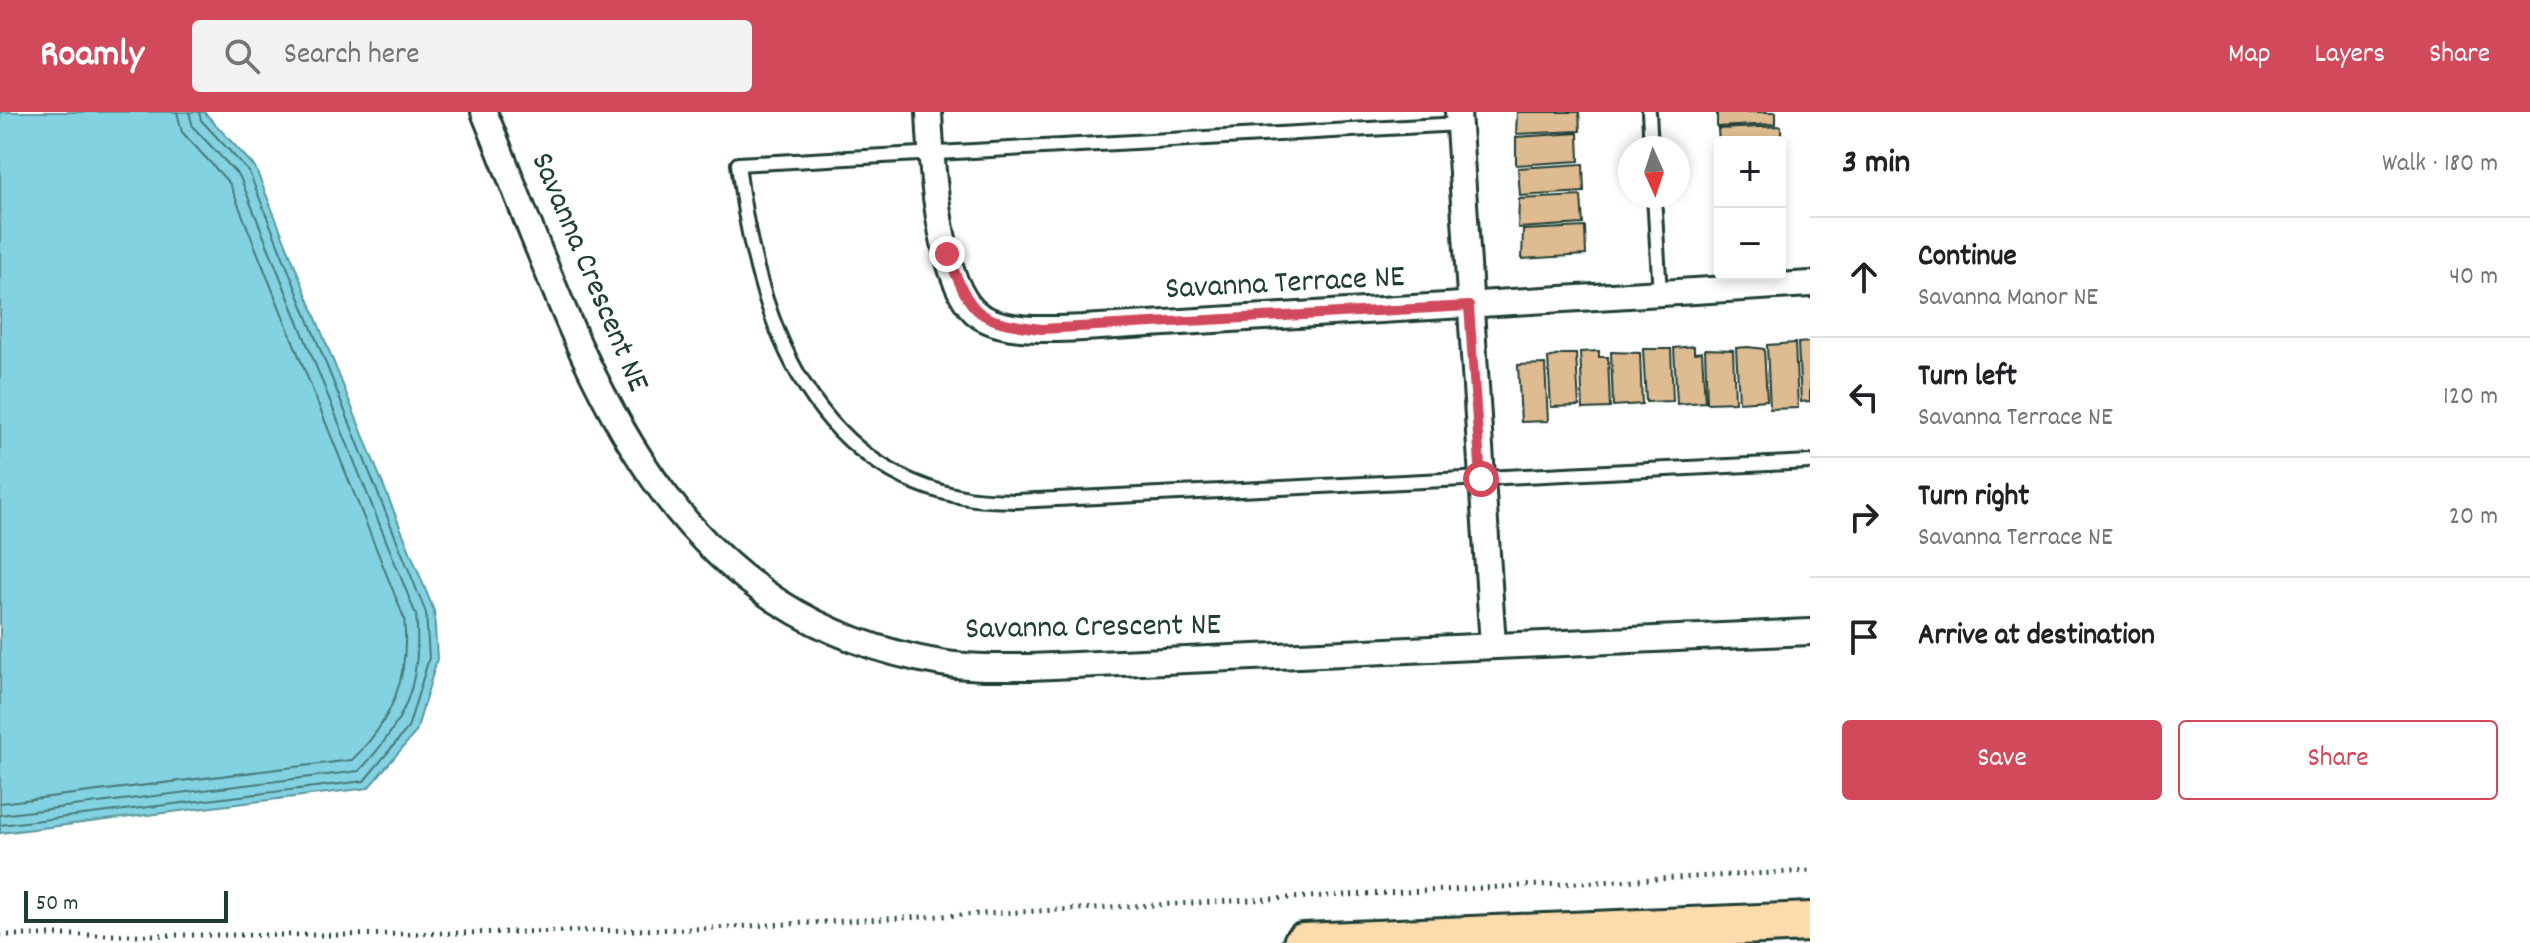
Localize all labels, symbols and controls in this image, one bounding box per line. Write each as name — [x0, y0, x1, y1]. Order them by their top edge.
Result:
search box — [192, 20, 752, 92]
text: Roamly — [40, 29, 144, 84]
icon: search — [220, 34, 264, 78]
text: Search here — [284, 35, 419, 78]
text: Map — [2228, 36, 2271, 76]
text: Layers — [2315, 36, 2385, 76]
text: Share — [2429, 36, 2490, 76]
north arrow — [1618, 136, 1690, 208]
map controls — [1714, 136, 1786, 280]
button: + — [1714, 136, 1786, 208]
text: 3 min — [1842, 140, 1910, 189]
street label: Savanna Crescent NE — [517, 146, 659, 400]
text: Walk · 180 m — [2382, 146, 2498, 183]
button: − — [1714, 208, 1786, 280]
route end — [929, 236, 965, 272]
text: Continue — [1918, 237, 2017, 280]
icon: ahead — [1842, 255, 1886, 299]
street label: Savanna Terrace NE — [1164, 256, 1406, 314]
text: 40 m — [2449, 259, 2498, 296]
text: Savanna Manor NE — [1918, 280, 2098, 317]
text: Turn left — [1918, 357, 2017, 400]
icon: left — [1842, 375, 1886, 419]
text: 120 m — [2443, 379, 2498, 416]
text: Savanna Terrace NE — [1918, 400, 2113, 437]
route start — [1463, 461, 1499, 497]
text: Turn right — [1918, 477, 2029, 520]
icon: right — [1842, 495, 1886, 539]
text: 20 m — [2449, 499, 2498, 536]
text: Savanna Terrace NE — [1918, 520, 2113, 557]
street label: Savanna Crescent NE — [965, 604, 1222, 654]
icon: arrive — [1842, 615, 1886, 659]
text: Arrive at destination — [1918, 616, 2155, 659]
button: Save — [1842, 720, 2162, 800]
button: Share — [2178, 720, 2498, 800]
scale bar — [24, 887, 228, 923]
text: 50 m — [36, 889, 78, 920]

